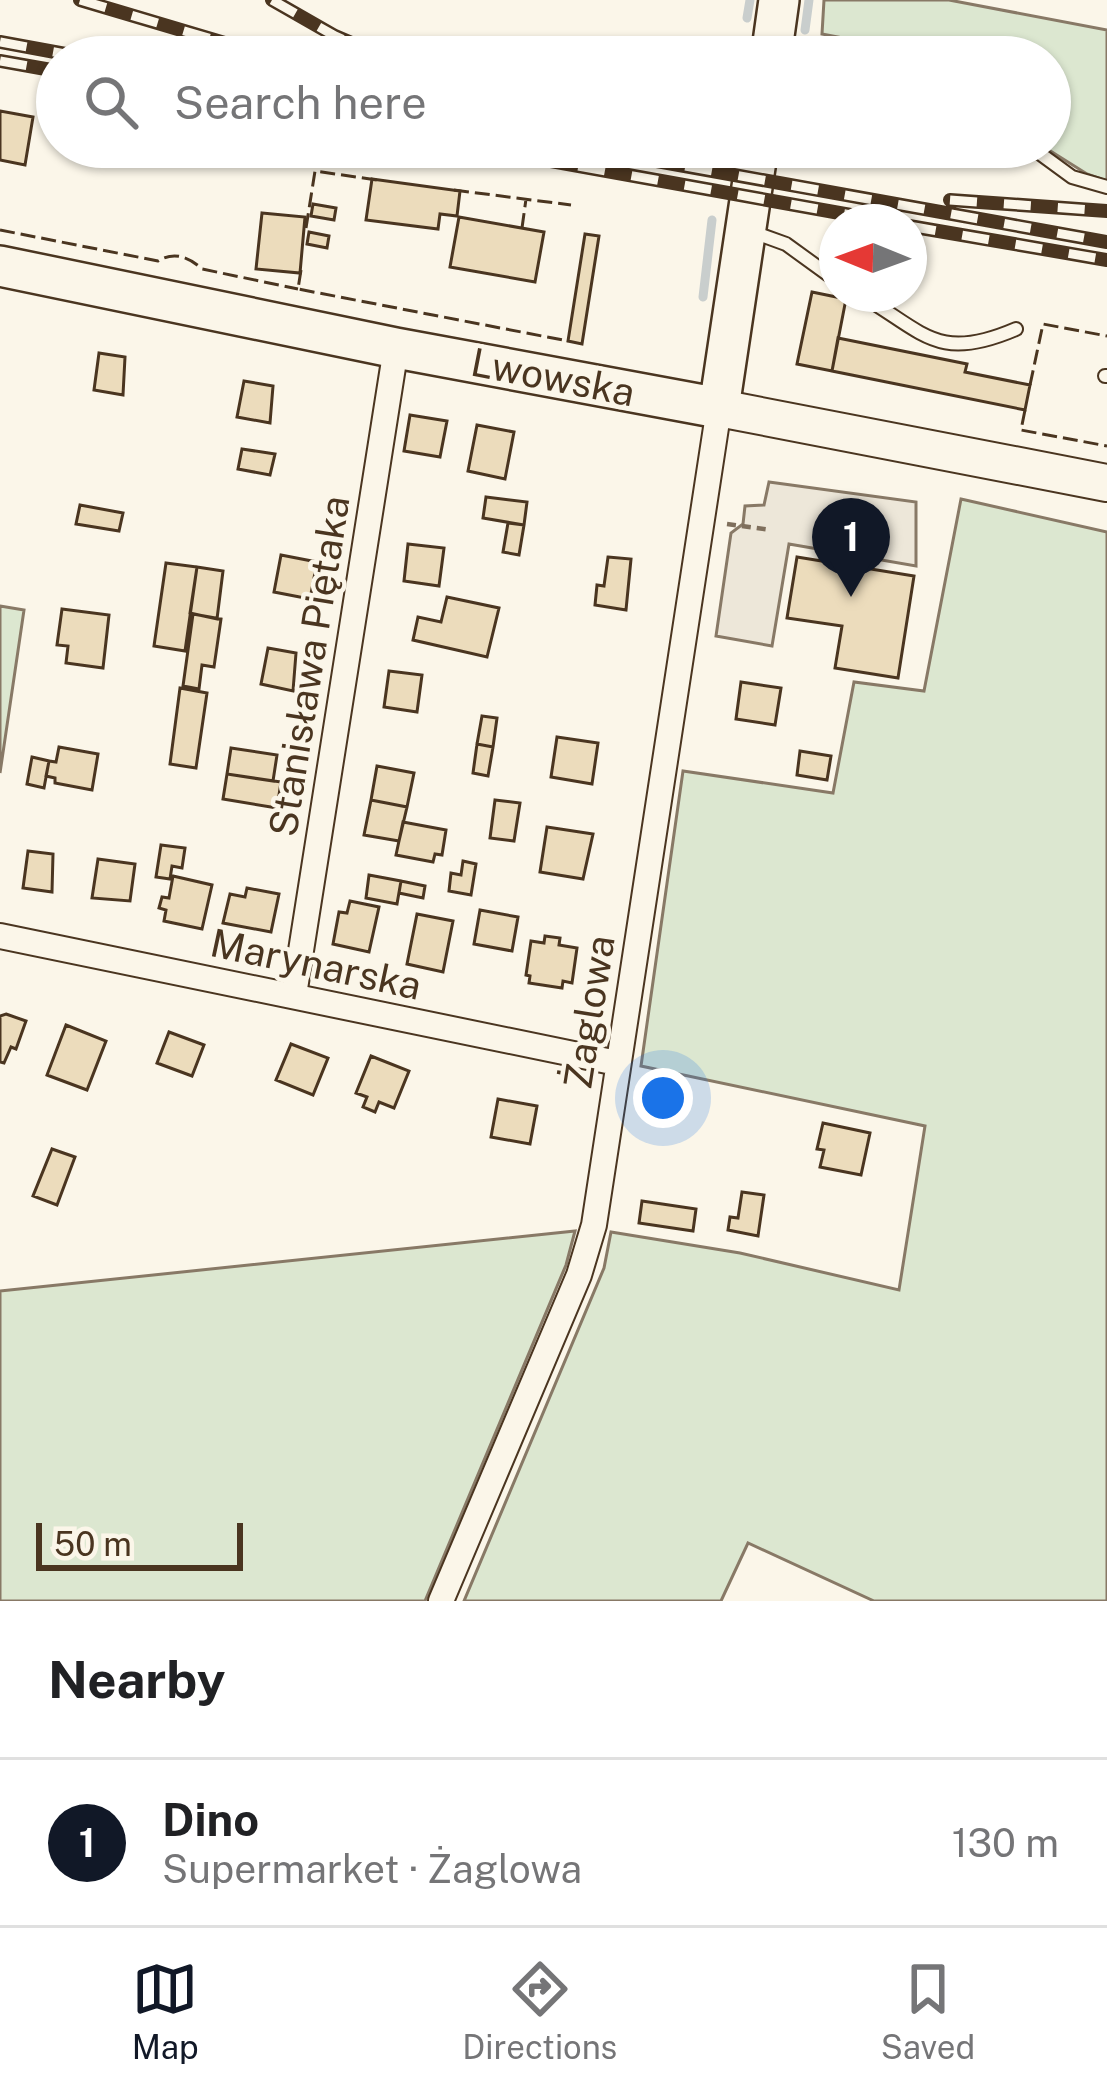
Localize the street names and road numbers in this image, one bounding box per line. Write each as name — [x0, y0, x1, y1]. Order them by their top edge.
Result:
street label: Lwowska — [467, 339, 639, 415]
street label: Stanisława Piętaka — [259, 492, 359, 840]
street label: Marynarska — [206, 919, 426, 1009]
street label: Żaglowa — [554, 932, 624, 1092]

